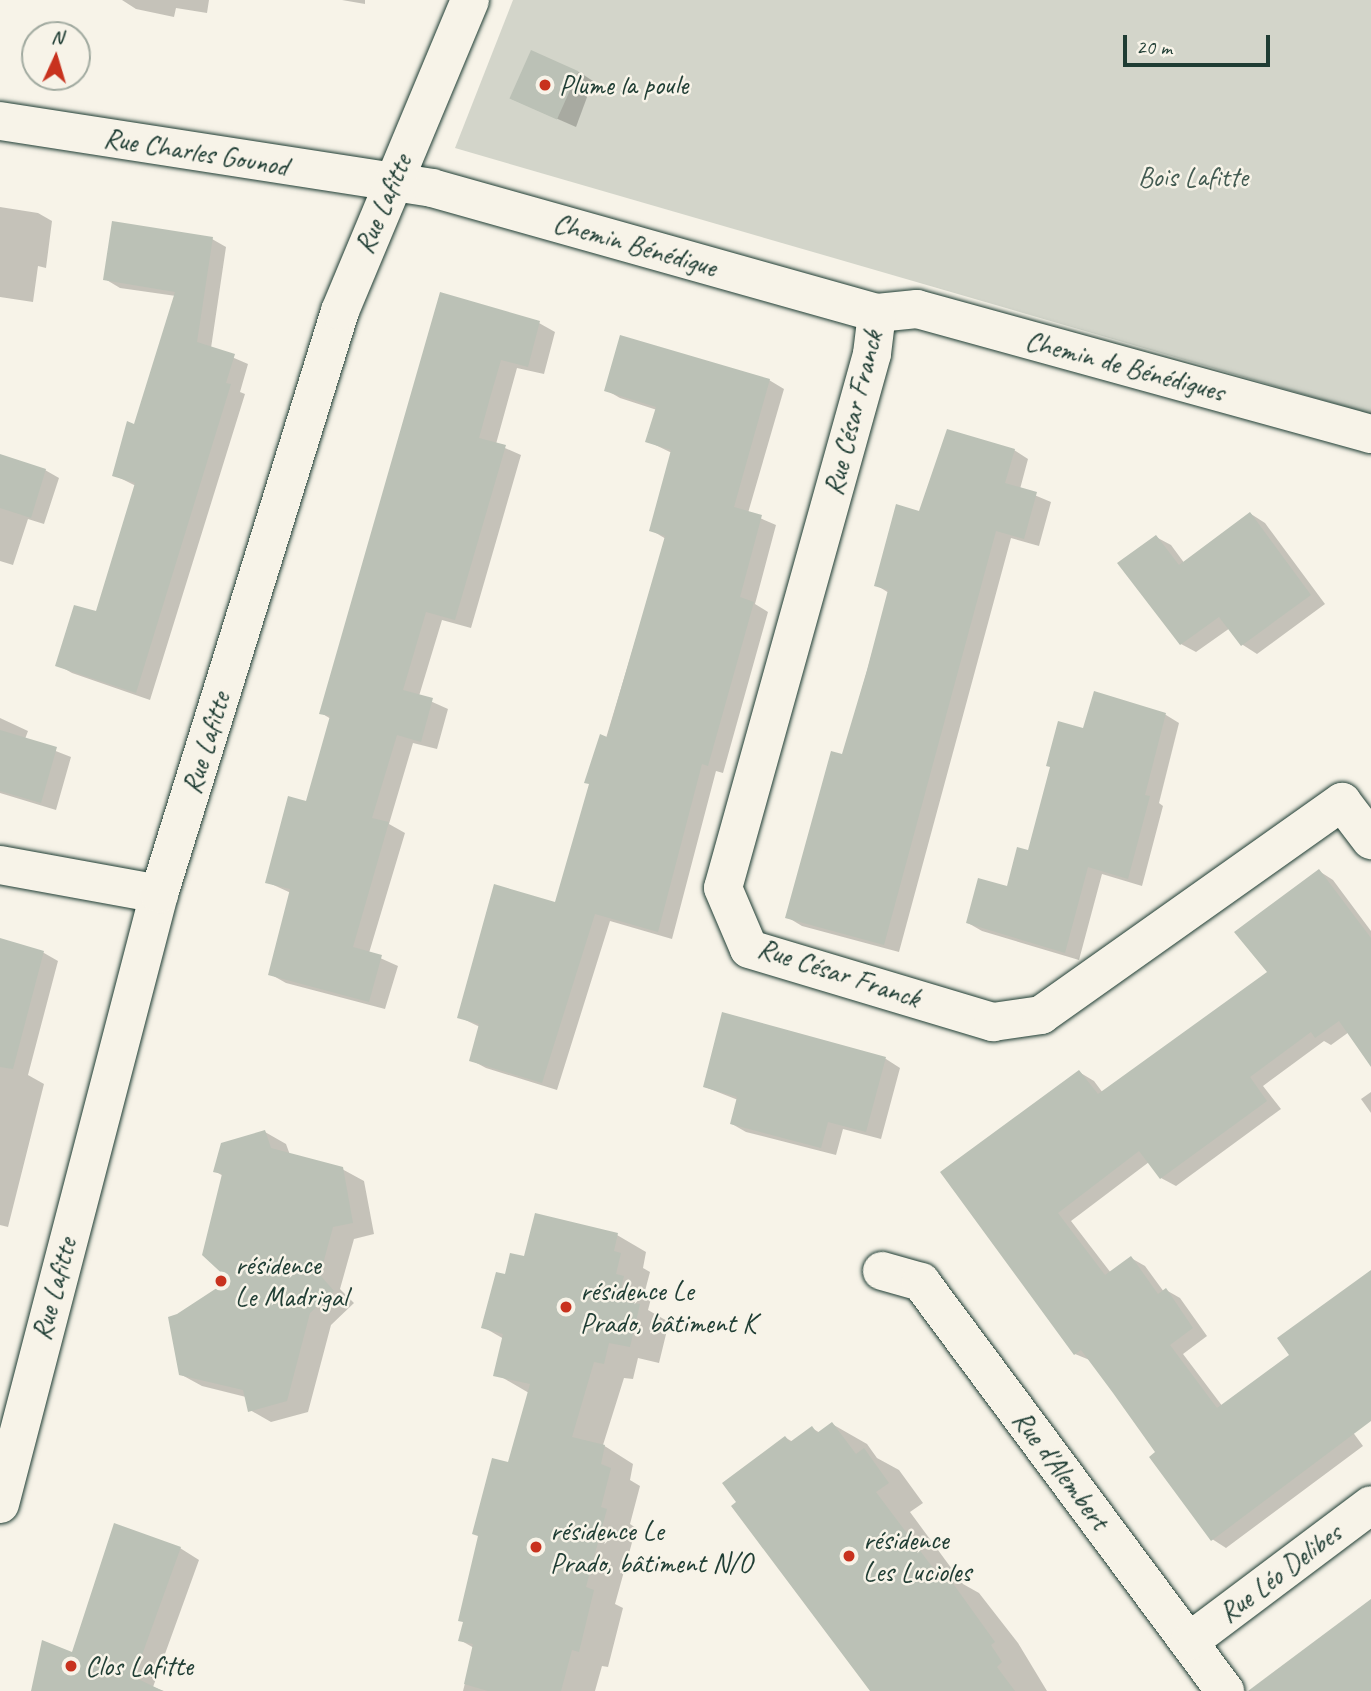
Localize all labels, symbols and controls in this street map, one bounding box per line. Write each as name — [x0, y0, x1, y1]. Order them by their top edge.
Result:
north arrow — [21, 21, 91, 91]
scale bar — [1126, 21, 1273, 65]
text: N — [51, 25, 64, 49]
text: 20 m — [1136, 34, 1172, 60]
place label: Plume la poule — [559, 68, 689, 102]
marker: Plume la poule — [537, 77, 553, 93]
street label: Rue Charles Gounod — [101, 121, 291, 183]
street label: Rue Lafitte — [347, 149, 419, 259]
park label: Bois Lafitte — [1138, 160, 1248, 194]
street label: Chemin Bénédigue — [550, 206, 720, 284]
street label: Chemin de Bénédigues — [1022, 323, 1228, 409]
street label: Rue César Franck — [816, 327, 890, 499]
street label: Rue Lafitte — [175, 688, 237, 798]
street label: Rue César Franck — [753, 931, 925, 1015]
street label: Rue Lafitte — [24, 1234, 84, 1344]
place label: résidence Le Madrigal — [235, 1248, 348, 1314]
marker: résidence Le Madrigal — [213, 1273, 229, 1289]
place label: résidence Le Prado, bâtiment K — [580, 1274, 756, 1340]
marker: résidence Le Prado, bâtiment K — [558, 1299, 574, 1315]
street label: Rue d'Alembert — [1005, 1404, 1117, 1536]
place label: résidence Le Prado, bâtiment N/O — [550, 1514, 752, 1580]
street label: Rue Léo Delibes — [1212, 1516, 1348, 1630]
place label: résidence Les Lucioles — [863, 1523, 970, 1589]
marker: résidence Le Prado, bâtiment N/O — [528, 1539, 544, 1555]
marker: résidence Les Lucioles — [841, 1548, 857, 1564]
place label: Clos Lafitte — [85, 1649, 194, 1683]
marker: Clos Lafitte — [63, 1658, 79, 1674]

